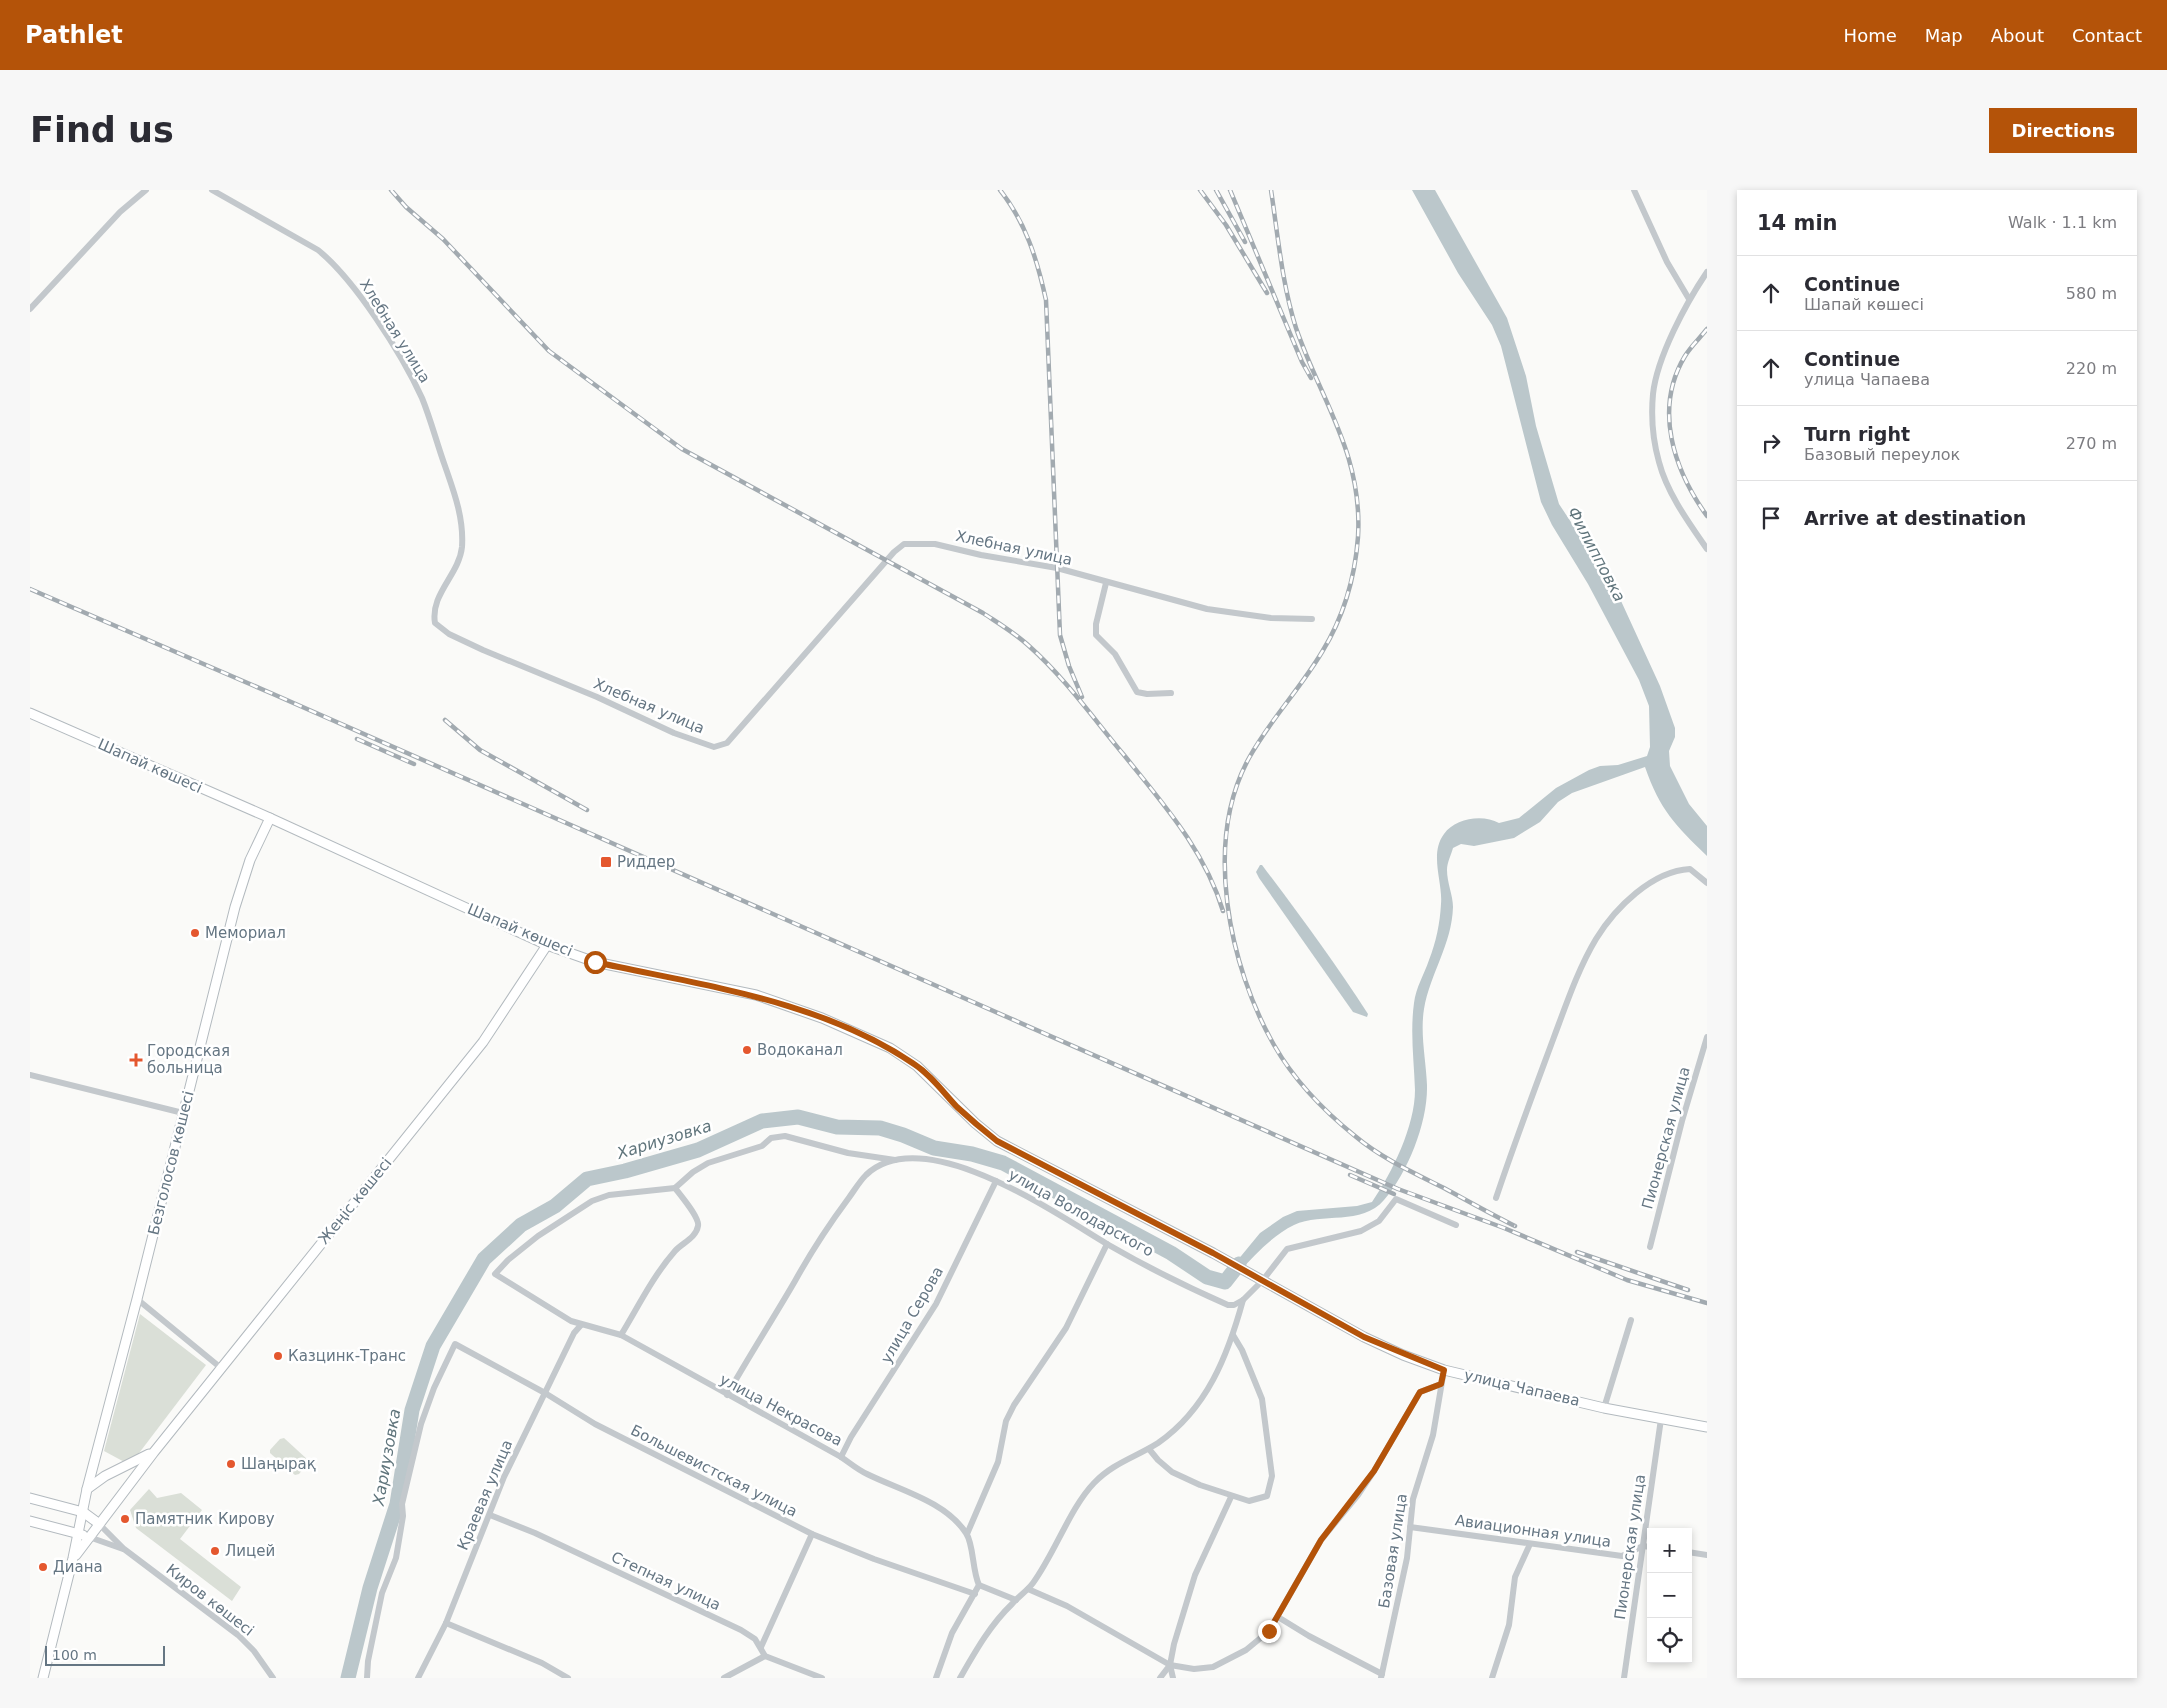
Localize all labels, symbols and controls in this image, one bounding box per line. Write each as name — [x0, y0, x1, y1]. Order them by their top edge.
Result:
text: Pathlet — [25, 21, 123, 49]
text: Home — [1844, 25, 1897, 46]
text: Map — [1925, 25, 1963, 46]
text: About — [1991, 25, 2044, 46]
text: Contact — [2072, 25, 2142, 46]
button: Directions — [1989, 108, 2137, 153]
text: Find us — [30, 110, 174, 150]
text: 14 min — [1757, 211, 1838, 235]
text: Walk · 1.1 km — [2008, 213, 2117, 232]
text: Continue — [1804, 273, 1900, 295]
street label: Хлебная улица — [356, 276, 434, 386]
icon: ahead — [1757, 279, 1785, 307]
text: 580 m — [2066, 284, 2117, 303]
text: Шапай көшесі — [1804, 295, 1924, 314]
text: Continue — [1804, 348, 1900, 370]
icon: ahead — [1757, 354, 1785, 382]
text: 220 m — [2066, 359, 2117, 378]
text: улица Чапаева — [1804, 370, 1930, 389]
text: Turn right — [1804, 423, 1910, 445]
icon: right — [1757, 429, 1785, 457]
text: 270 m — [2066, 434, 2117, 453]
text: Базовый переулок — [1804, 445, 1960, 464]
water label: Филипповка — [1564, 504, 1629, 605]
icon: arrive — [1757, 504, 1785, 532]
text: Arrive at destination — [1804, 507, 2026, 529]
street label: Хлебная улица — [954, 527, 1074, 569]
street label: Хлебная улица — [591, 675, 707, 737]
street label: Шапай көшесі — [95, 735, 205, 797]
place label: Риддер — [617, 853, 675, 871]
marker: Риддер — [599, 855, 613, 869]
street label: Шапай көшесі — [465, 900, 575, 960]
place label: Мемориал — [205, 924, 286, 942]
marker: Мемориал — [189, 927, 201, 939]
route start — [584, 951, 607, 974]
place label: Водоканал — [757, 1041, 843, 1059]
place label: Городская больница — [147, 1042, 230, 1077]
marker: Водоканал — [741, 1044, 753, 1056]
marker: Городская больница — [129, 1053, 143, 1067]
street label: Пионерская улица — [1638, 1065, 1694, 1211]
street label: Безголосов көшесі — [144, 1089, 198, 1237]
water label: Хариузовка — [614, 1116, 714, 1163]
street label: Жеңіс көшесі — [315, 1154, 395, 1248]
street label: улица Володарского — [1005, 1166, 1157, 1260]
street label: улица Серова — [877, 1263, 947, 1367]
place label: Казцинк-Транс — [288, 1347, 406, 1365]
marker: Казцинк-Транс — [272, 1350, 284, 1362]
street label: улица Чапаева — [1462, 1366, 1582, 1410]
street label: улица Некрасова — [717, 1370, 845, 1450]
water label: Хариузовка — [368, 1407, 404, 1508]
street label: Большевистская улица — [628, 1421, 800, 1521]
street label: Краевая улица — [454, 1437, 516, 1553]
place label: Шаңырақ — [241, 1455, 316, 1473]
marker: Шаңырақ — [225, 1458, 237, 1470]
street label: Пионерская улица — [1611, 1473, 1649, 1621]
street label: Базовая улица — [1375, 1492, 1411, 1610]
place label: Памятник Кирову — [135, 1510, 275, 1528]
street label: Авиационная улица — [1454, 1511, 1612, 1551]
marker: Памятник Кирову — [119, 1513, 131, 1525]
map controls — [1647, 1528, 1692, 1663]
button: + — [1647, 1528, 1692, 1573]
place label: Лицей — [225, 1542, 275, 1560]
marker: Лицей — [209, 1545, 221, 1557]
street label: Степная улица — [608, 1548, 724, 1614]
place label: Диана — [53, 1558, 103, 1576]
street label: Киров көшесі — [163, 1560, 257, 1640]
marker: Диана — [37, 1561, 49, 1573]
button: − — [1647, 1573, 1692, 1618]
button: locate — [1647, 1618, 1692, 1663]
route end — [1258, 1620, 1281, 1643]
scale bar — [45, 1643, 165, 1666]
text: 100 m — [52, 1647, 97, 1663]

